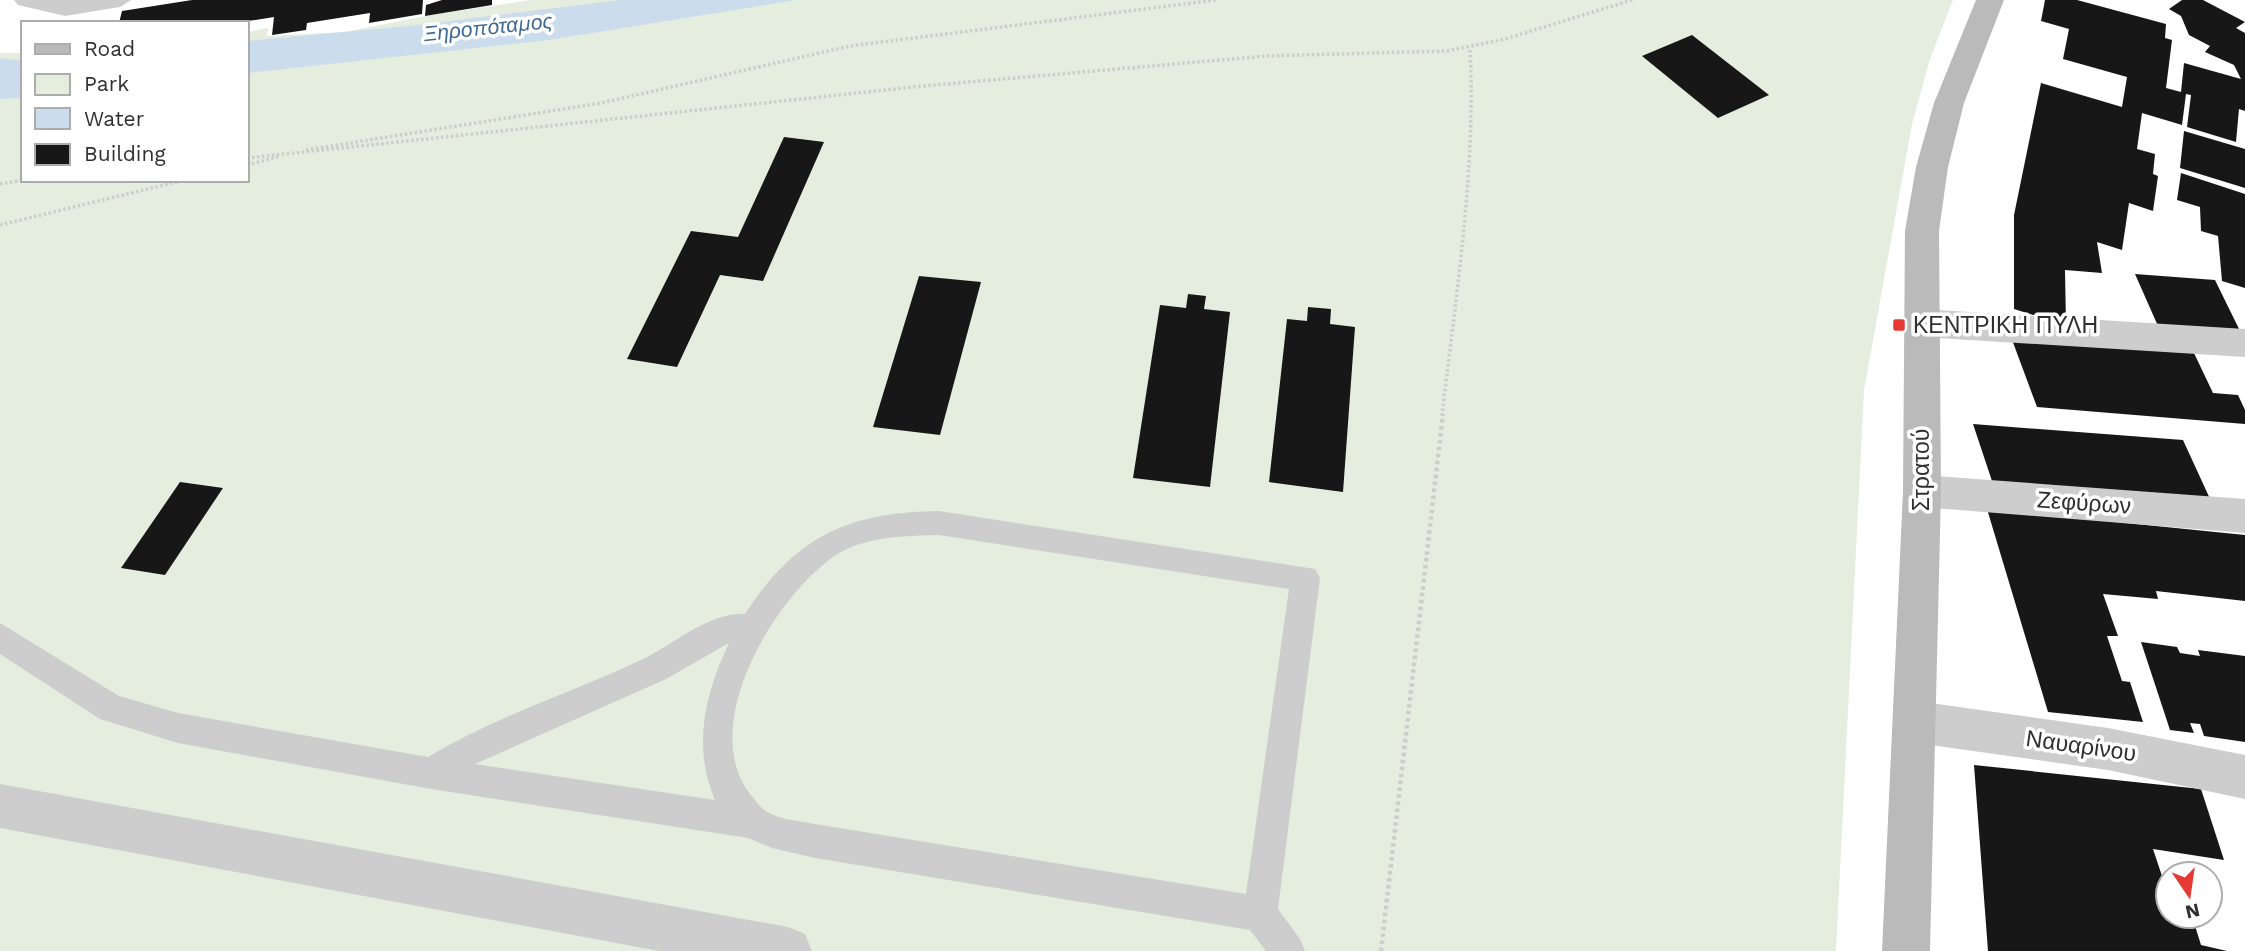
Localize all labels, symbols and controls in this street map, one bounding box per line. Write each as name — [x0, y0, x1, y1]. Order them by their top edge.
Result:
water label: Ξηροπόταμος — [421, 8, 554, 46]
legend — [21, 21, 248, 182]
text: Road — [84, 36, 135, 61]
text: Park — [84, 71, 129, 96]
text: Water — [84, 106, 145, 131]
text: Building — [84, 141, 166, 166]
place label: ΚΕΝΤΡΙΚΗ ΠΥΛΗ — [1913, 312, 2098, 339]
marker: ΚΕΝΤΡΙΚΗ ΠΥΛΗ — [1891, 317, 1907, 333]
street label: Στρατού — [1908, 429, 1935, 511]
street label: Ζεφύρων — [2036, 486, 2132, 520]
street label: Ναυαρίνου — [2024, 725, 2138, 767]
north arrow — [2154, 860, 2224, 930]
text: N — [2183, 898, 2202, 924]

